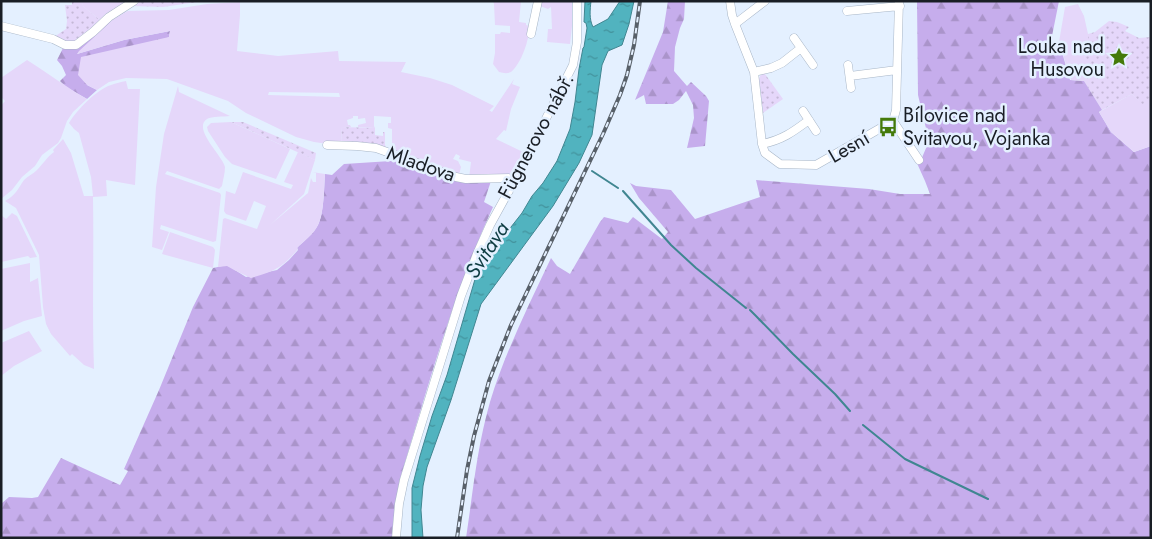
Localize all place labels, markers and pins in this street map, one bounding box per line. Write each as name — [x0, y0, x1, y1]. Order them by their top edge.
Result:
place label: Louka nad Husovou — [1018, 32, 1104, 84]
place icon: Louka nad Husovou — [1108, 46, 1130, 68]
place label: Bílovice nad Svitavou, Vojanka — [903, 101, 1050, 153]
bus stop icon: Bílovice nad Svitavou, Vojanka — [877, 116, 899, 138]

